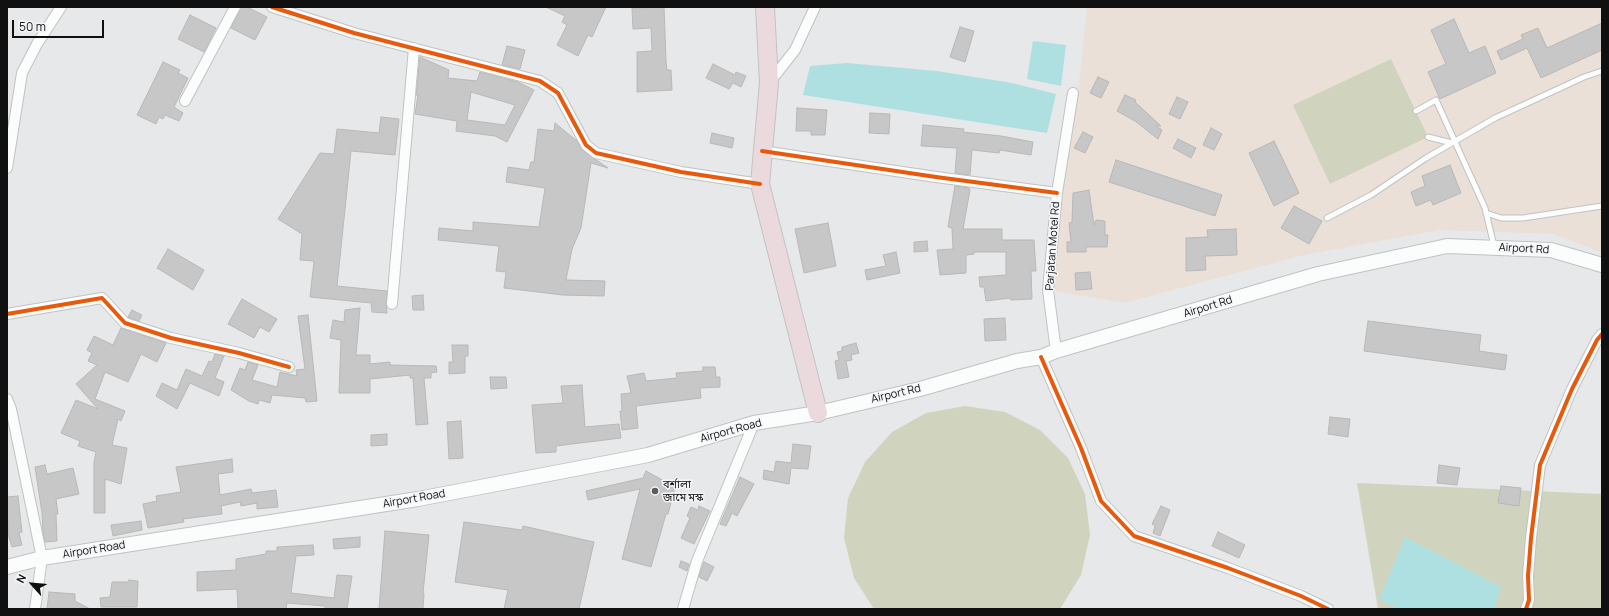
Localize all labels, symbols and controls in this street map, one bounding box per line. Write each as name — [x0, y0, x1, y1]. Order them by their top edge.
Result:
scale bar — [14, 12, 106, 38]
text: 50 m — [19, 18, 46, 35]
street label: Parjatan Motel Rd — [1043, 201, 1063, 291]
street label: Airport Rd — [1498, 241, 1550, 257]
street label: Airport Rd — [1182, 293, 1234, 321]
street label: Airport Rd — [870, 382, 922, 406]
street label: Airport Road — [699, 416, 763, 446]
place label: বর্শালা জামে মস্ক — [663, 478, 703, 504]
marker: বর্শালা জামে মস্ক — [650, 486, 660, 496]
street label: Airport Road — [382, 487, 446, 511]
street label: Airport Road — [62, 539, 126, 561]
north arrow — [12, 564, 52, 604]
text: N — [12, 571, 29, 585]

